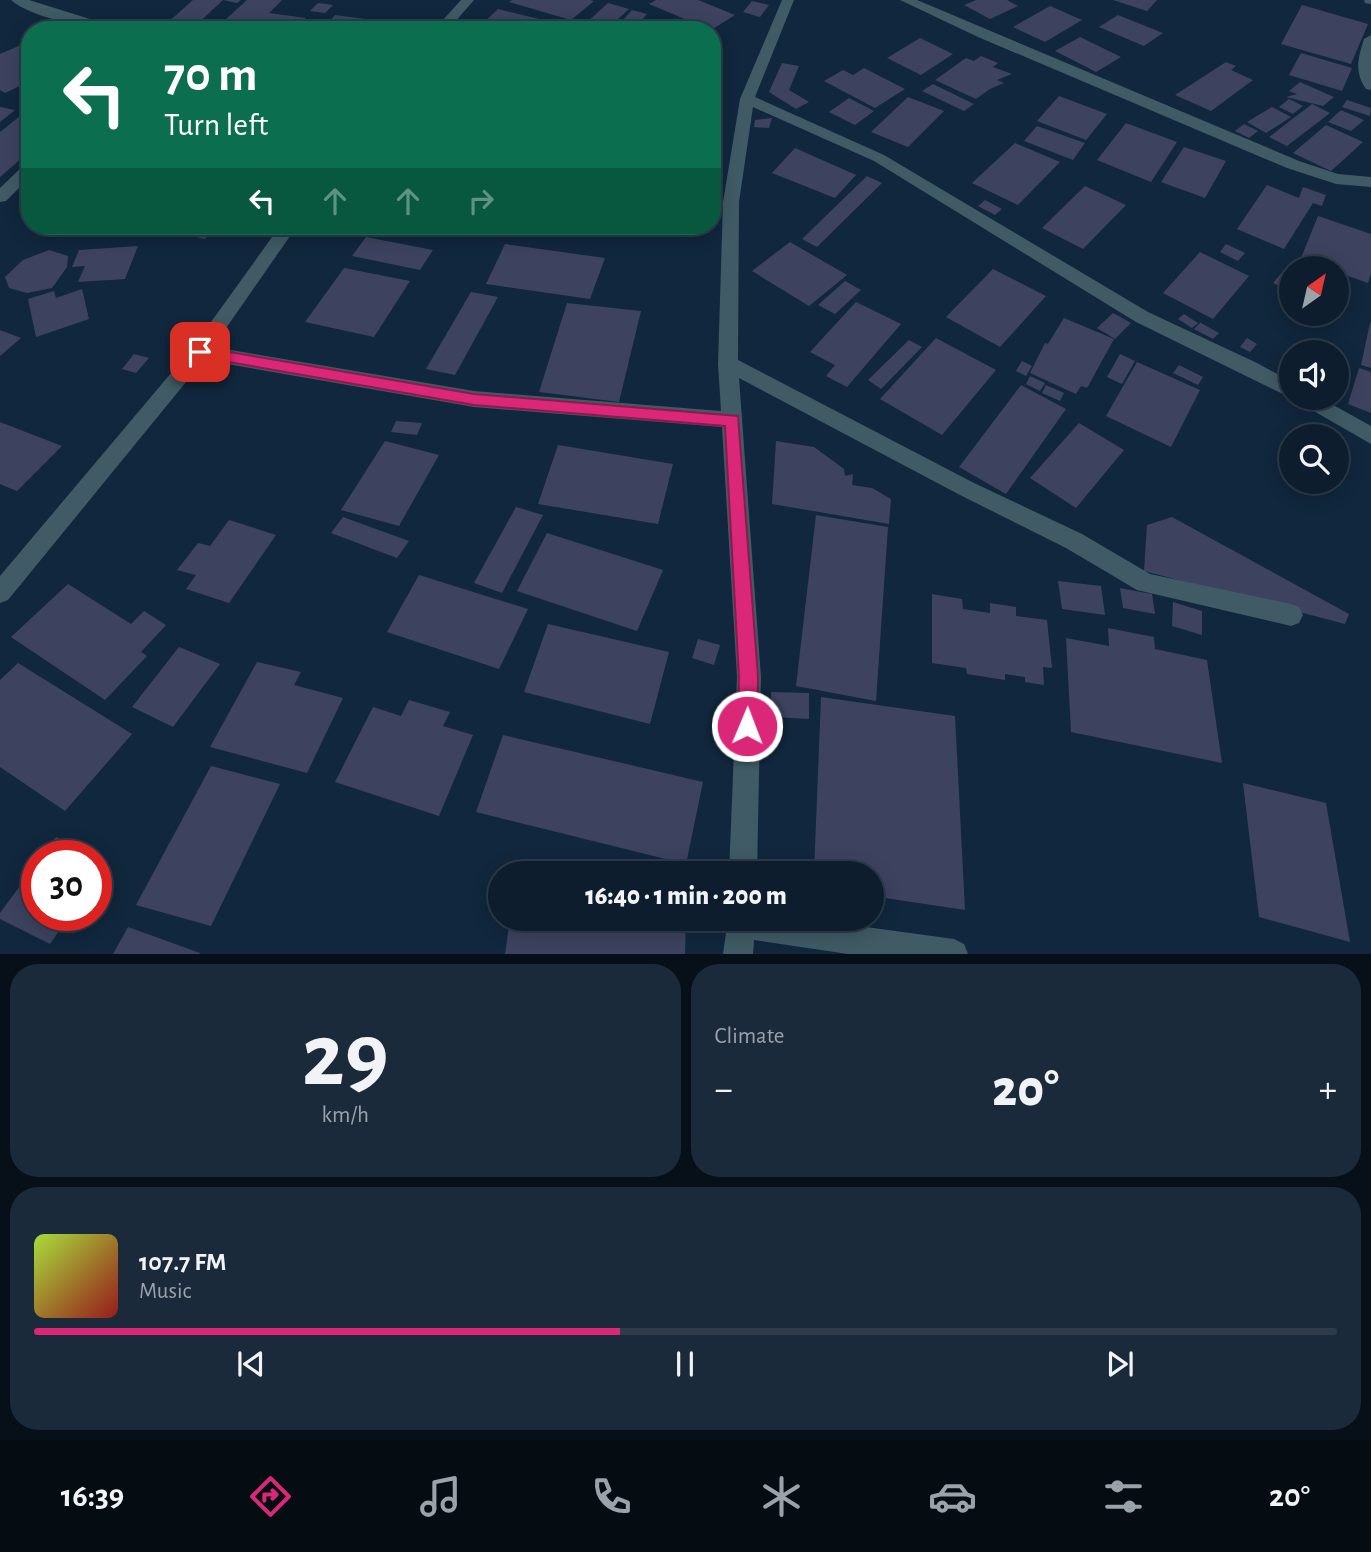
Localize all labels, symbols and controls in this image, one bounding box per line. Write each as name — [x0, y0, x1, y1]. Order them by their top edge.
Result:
icon: left — [49, 49, 140, 140]
text: 70 m — [164, 51, 258, 100]
text: Turn left — [164, 109, 268, 141]
icon: left — [243, 182, 281, 220]
icon: ahead — [316, 182, 354, 220]
icon: ahead — [389, 182, 427, 220]
icon: right — [462, 182, 500, 220]
north arrow — [1279, 256, 1349, 326]
map controls — [1279, 256, 1349, 494]
pin — [170, 322, 230, 382]
icon: arrive — [181, 333, 219, 371]
button: sound — [1279, 340, 1349, 410]
button: search — [1279, 424, 1349, 494]
position arrow — [710, 689, 784, 763]
speed limit sign: 30 — [21, 840, 112, 931]
text: 16:40 · 1 min · 200 m — [585, 883, 787, 909]
text: 29 — [302, 1011, 389, 1102]
text: Climate — [715, 1025, 784, 1048]
text: 20° — [992, 1063, 1059, 1115]
text: − — [715, 1071, 733, 1109]
text: + — [1319, 1071, 1337, 1109]
text: km/h — [322, 1104, 369, 1127]
text: 107.7 FM — [139, 1249, 227, 1275]
text: Music — [139, 1280, 191, 1303]
icon: previous — [232, 1345, 270, 1383]
icon: pause — [666, 1345, 704, 1383]
icon: next — [1101, 1345, 1139, 1383]
icon: directions — [246, 1472, 295, 1521]
icon: music — [416, 1472, 465, 1521]
icon: phone — [587, 1472, 636, 1521]
icon: climate — [757, 1472, 806, 1521]
icon: car — [928, 1472, 977, 1521]
icon: filters — [1099, 1472, 1148, 1521]
text: 16:39 — [61, 1480, 124, 1512]
text: 20° — [1269, 1480, 1310, 1512]

